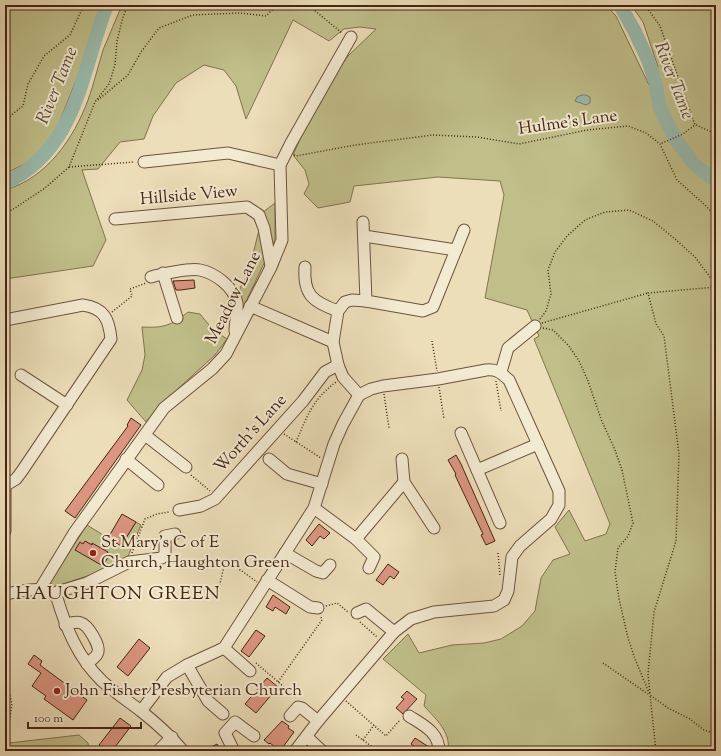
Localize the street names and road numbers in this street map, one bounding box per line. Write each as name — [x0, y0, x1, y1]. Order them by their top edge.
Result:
street label: Hulme's Lane — [517, 104, 619, 142]
street label: Hillside View — [139, 180, 239, 212]
street label: Meadow Lane — [200, 247, 268, 349]
street label: Worth's Lane — [209, 389, 293, 479]

